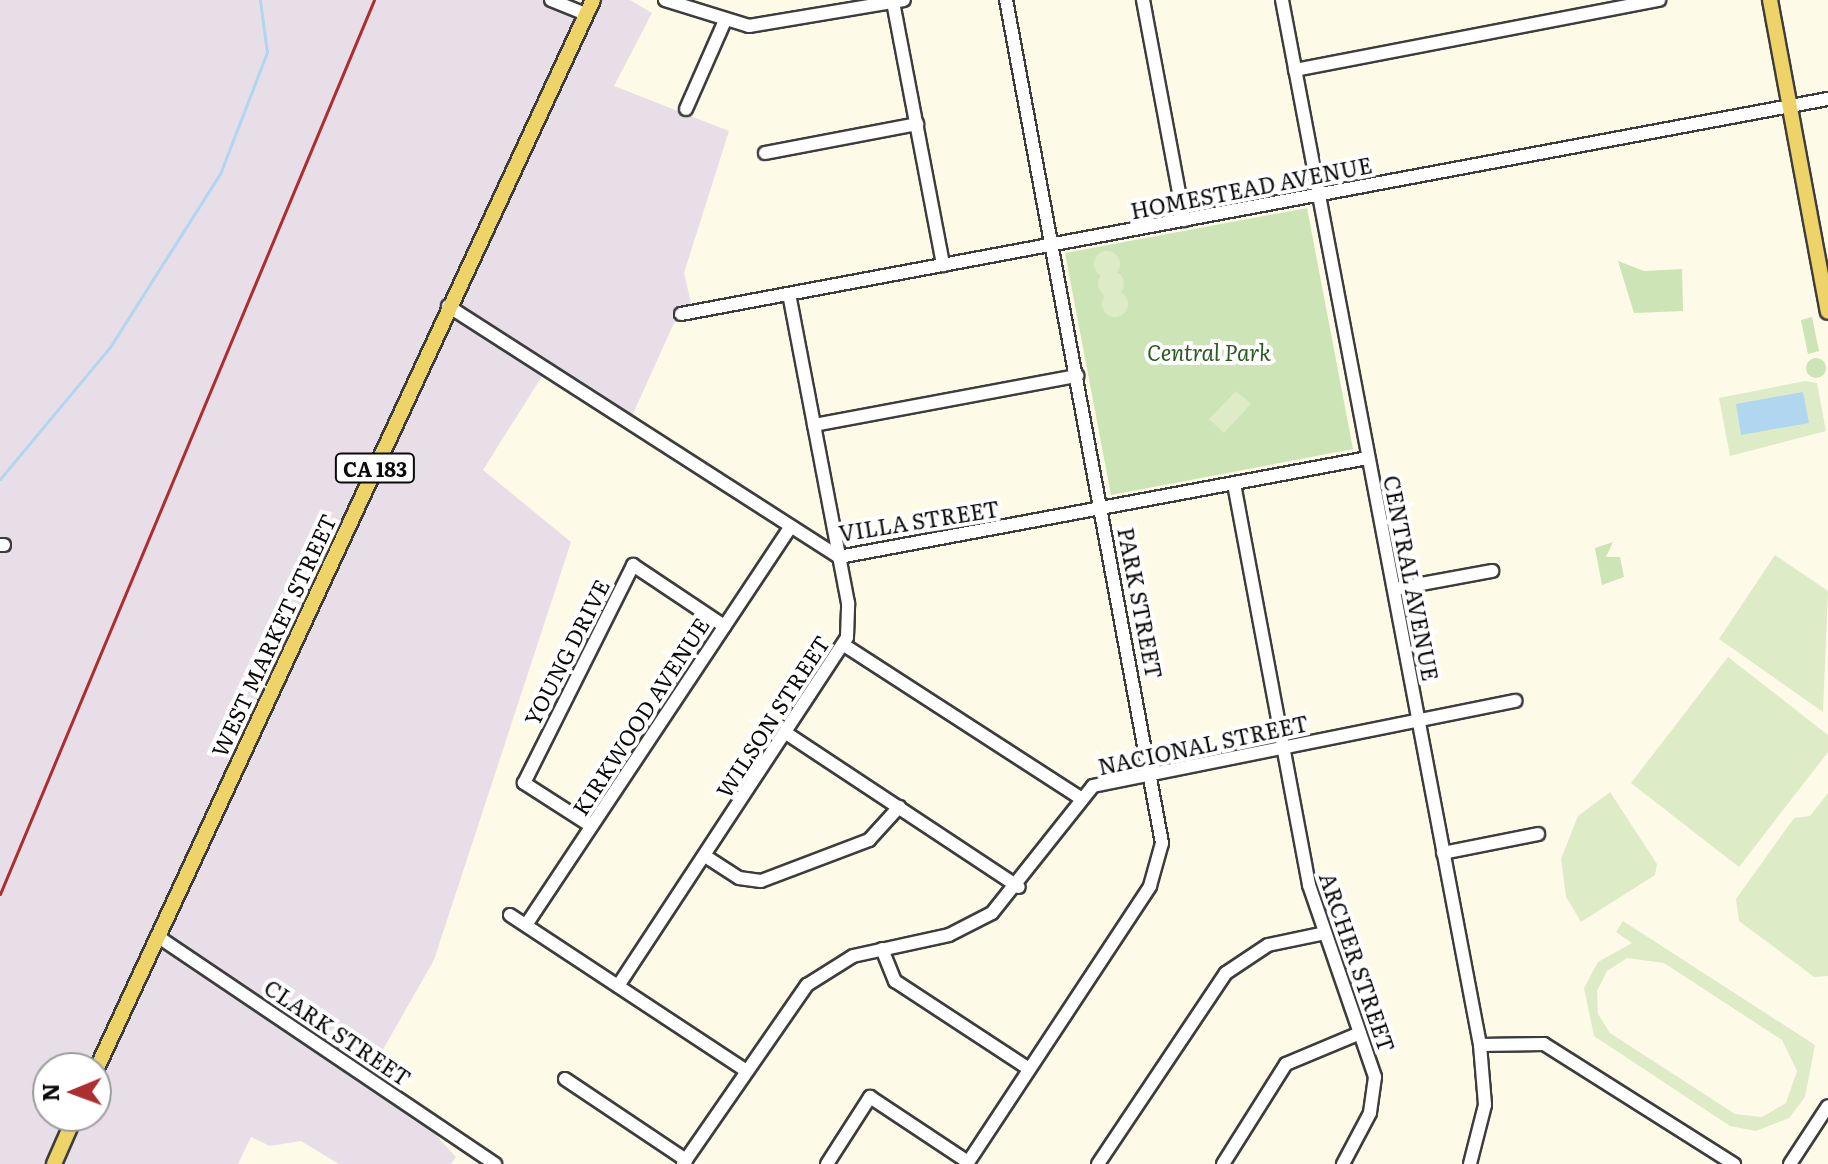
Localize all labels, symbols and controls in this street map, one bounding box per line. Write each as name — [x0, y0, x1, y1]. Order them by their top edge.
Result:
street label: HOMESTEAD AVENUE — [1128, 151, 1374, 223]
park label: Central Park — [1147, 339, 1271, 365]
road number: CA 183 — [333, 452, 417, 484]
street label: CENTRAL AVENUE — [1379, 473, 1445, 683]
street label: VILLA STREET — [837, 494, 1001, 546]
street label: WEST MARKET STREET — [205, 509, 341, 761]
street label: PARK STREET — [1113, 525, 1169, 681]
street label: YOUNG DRIVE — [518, 575, 614, 729]
street label: KIRKWOOD AVENUE — [566, 612, 714, 820]
street label: WILSON STREET — [710, 630, 834, 802]
street label: NACIONAL STREET — [1095, 709, 1311, 779]
street label: ARCHER STREET — [1315, 869, 1401, 1055]
street label: CLARK STREET — [260, 973, 416, 1091]
north arrow — [32, 1052, 112, 1132]
text: N — [33, 1083, 66, 1102]

